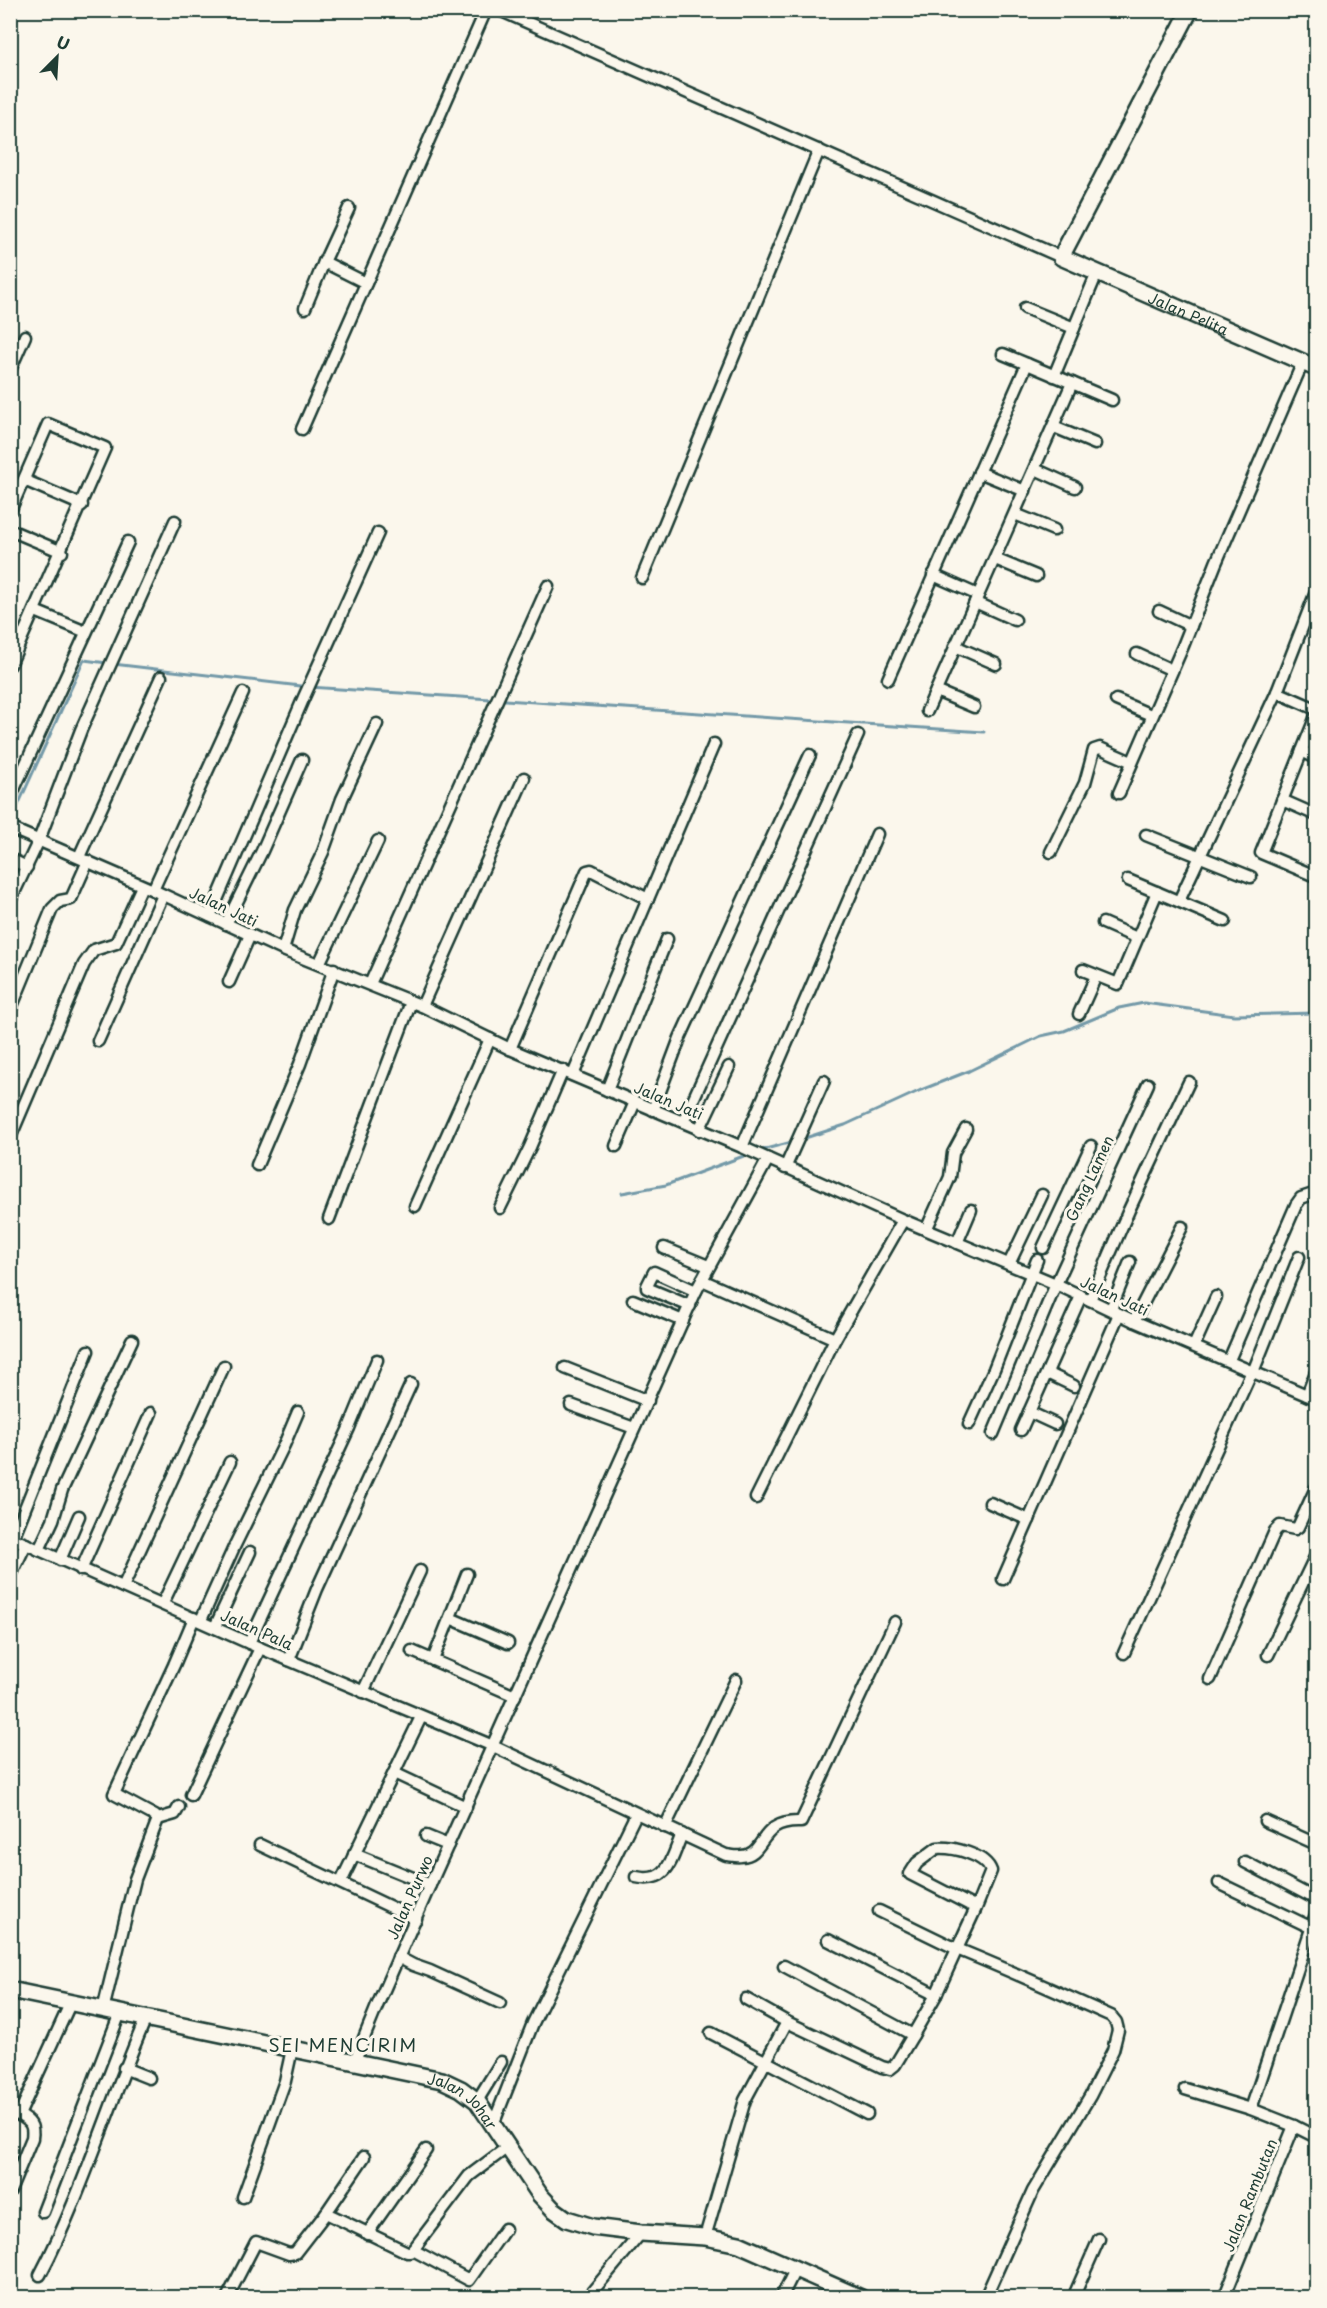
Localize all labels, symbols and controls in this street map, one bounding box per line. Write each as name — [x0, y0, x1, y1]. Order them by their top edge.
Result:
north arrow — [27, 27, 87, 87]
text: U — [53, 29, 74, 56]
street label: Jalan Pelita — [1145, 285, 1233, 340]
street label: Jalan Jati — [186, 880, 262, 932]
street label: Jalan Jati — [631, 1075, 707, 1125]
street label: Gang Lamen — [1059, 1131, 1119, 1225]
street label: Jalan Jati — [1077, 1269, 1153, 1321]
street label: Jalan Pala — [217, 1603, 297, 1655]
street label: Jalan Purwo — [380, 1851, 438, 1943]
district label: SEI MENCIRIM — [268, 2031, 418, 2058]
street label: Jalan Johar — [425, 2066, 504, 2133]
street label: Jalan Rambutan — [1216, 2135, 1282, 2255]

